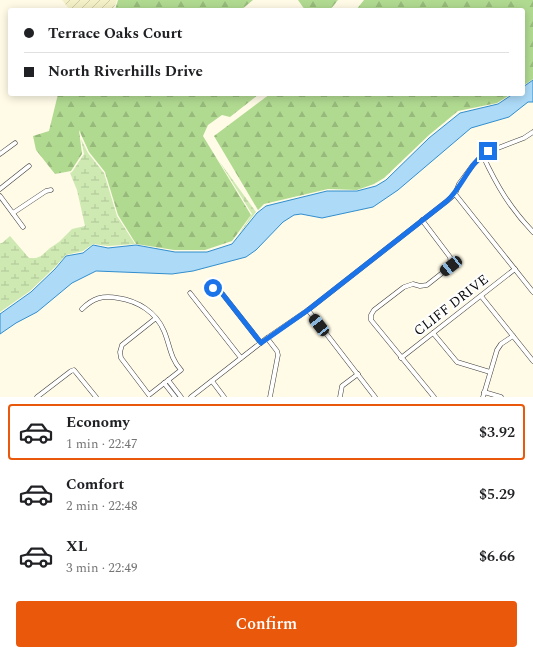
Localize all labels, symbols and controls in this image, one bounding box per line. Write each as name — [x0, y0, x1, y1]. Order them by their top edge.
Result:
text: Terrace Oaks Court — [48, 22, 183, 45]
text: North Riverhills Drive — [48, 60, 203, 83]
route end — [479, 142, 497, 160]
car — [438, 254, 464, 278]
street label: CLIFF DRIVE — [409, 269, 493, 341]
route start — [204, 279, 222, 297]
car — [307, 312, 331, 338]
text: Economy — [66, 411, 130, 434]
icon: car — [18, 414, 54, 450]
text: $3.92 — [479, 421, 515, 444]
text: 1 min · 22:47 — [66, 434, 138, 454]
text: Comfort — [66, 473, 124, 496]
icon: car — [18, 476, 54, 512]
text: $5.29 — [479, 483, 515, 506]
text: 2 min · 22:48 — [66, 496, 138, 516]
text: XL — [66, 535, 87, 558]
icon: car — [18, 538, 54, 574]
text: $6.66 — [479, 545, 515, 568]
text: 3 min · 22:49 — [66, 558, 138, 578]
button: Confirm — [16, 601, 517, 647]

